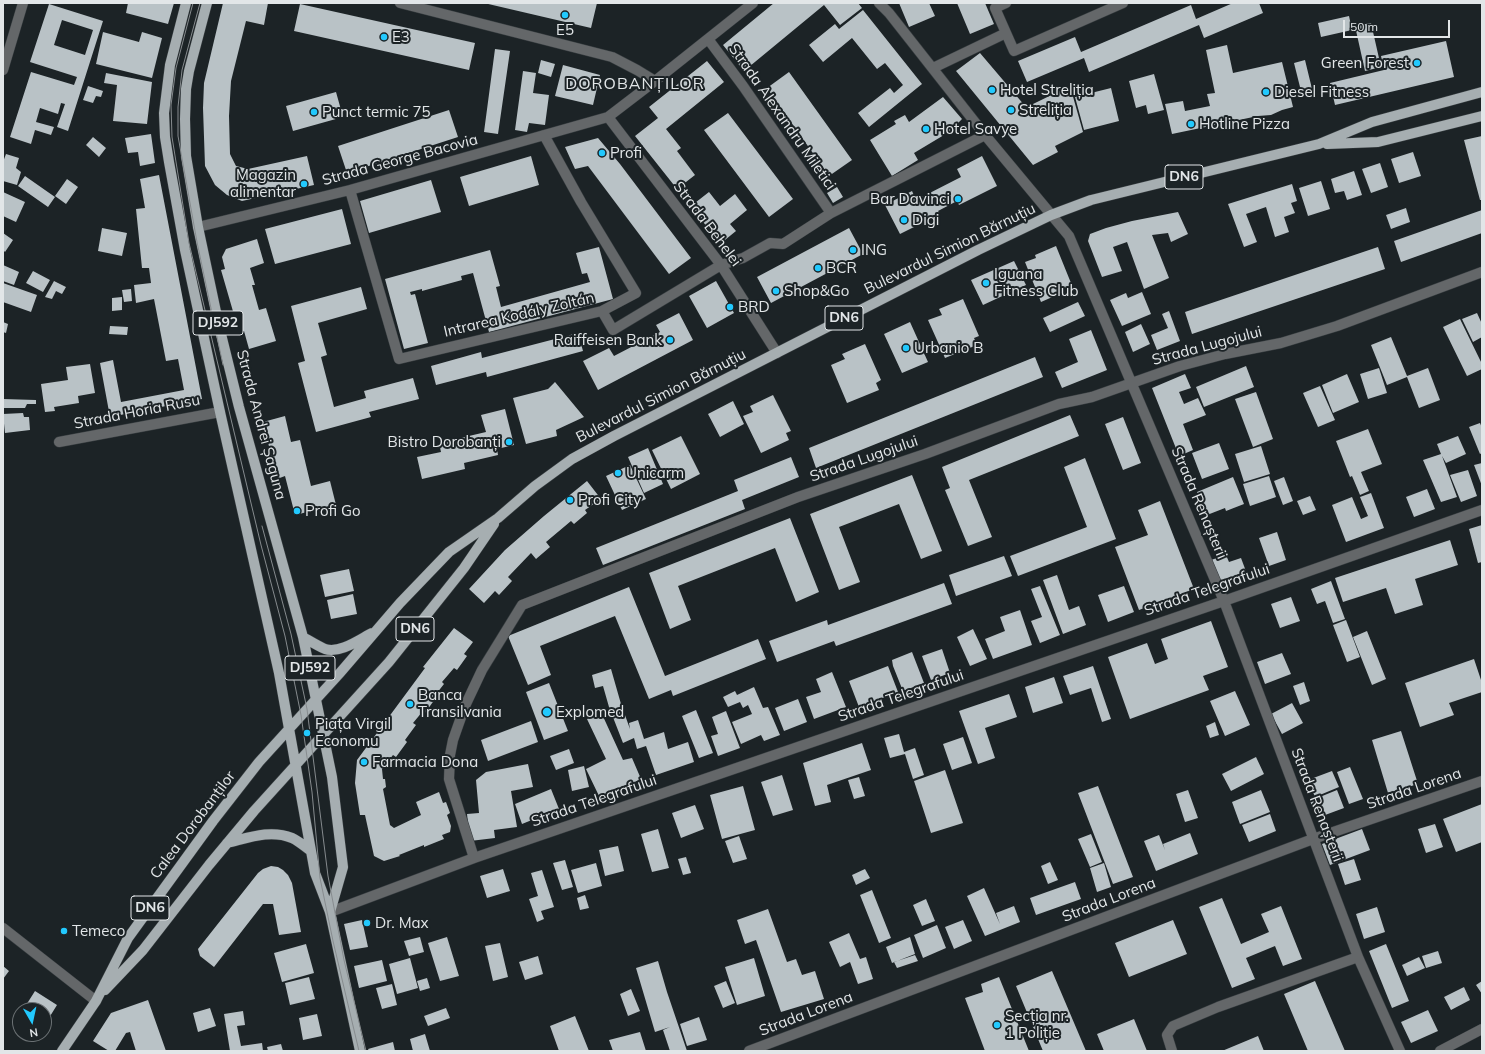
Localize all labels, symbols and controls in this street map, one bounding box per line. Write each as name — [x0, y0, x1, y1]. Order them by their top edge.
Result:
marker: E5 — [560, 10, 570, 20]
scale bar — [1345, 12, 1452, 38]
text: 50 m — [1350, 19, 1378, 34]
place label: E5 — [556, 21, 574, 39]
place label: E3 — [392, 28, 410, 46]
marker: E3 — [379, 32, 389, 42]
street label: Strada Alexandru Miletici — [725, 40, 839, 194]
place label: Green Forest — [1321, 54, 1409, 72]
marker: Green Forest — [1412, 58, 1422, 68]
district label: DOROBANȚILOR — [565, 74, 705, 94]
place label: Hotel Streliția — [1000, 81, 1094, 99]
place label: Diesel Fitness — [1274, 83, 1369, 101]
marker: Hotel Streliția — [987, 85, 997, 95]
marker: Diesel Fitness — [1261, 87, 1271, 97]
place label: Streliția — [1019, 101, 1072, 119]
place label: Punct termic 75 — [322, 103, 431, 121]
marker: Streliția — [1006, 105, 1016, 115]
marker: Punct termic 75 — [309, 107, 319, 117]
place label: Hotline Pizza — [1199, 115, 1290, 133]
marker: Hotline Pizza — [1186, 119, 1196, 129]
place label: Hotel Savye — [934, 120, 1017, 138]
marker: Hotel Savye — [921, 124, 931, 134]
street label: Strada George Bacovia — [320, 131, 480, 189]
place label: Profi — [610, 144, 642, 162]
marker: Profi — [597, 148, 607, 158]
road number: DN6 — [1165, 165, 1203, 189]
place label: Magazin alimentar — [230, 166, 296, 201]
street label: Strada Behelei — [669, 178, 745, 270]
marker: Magazin alimentar — [299, 179, 309, 189]
place label: Bar Davinci — [870, 190, 950, 208]
marker: Bar Davinci — [953, 194, 963, 204]
street label: Bulevardul Simion Bărnuțiu — [861, 200, 1039, 298]
place label: Digi — [912, 211, 939, 229]
marker: Digi — [899, 215, 909, 225]
place label: ING — [861, 241, 887, 259]
marker: ING — [848, 245, 858, 255]
place label: BCR — [826, 259, 857, 277]
marker: BCR — [813, 263, 823, 273]
place label: Iguana Fitness Club — [994, 265, 1078, 300]
marker: Iguana Fitness Club — [981, 278, 991, 288]
place label: Shop&Go — [784, 282, 849, 300]
marker: Shop&Go — [771, 286, 781, 296]
street label: Intrarea Kodály Zoltán — [442, 289, 596, 341]
place label: BRD — [738, 298, 770, 316]
marker: BRD — [725, 302, 735, 312]
road number: DN6 — [825, 306, 863, 330]
road number: DJ592 — [193, 311, 243, 335]
street label: Strada Lugojului — [1150, 323, 1264, 369]
place label: Raiffeisen Bank — [554, 331, 662, 349]
marker: Raiffeisen Bank — [665, 335, 675, 345]
place label: Urbanio B — [914, 339, 983, 357]
marker: Urbanio B — [901, 343, 911, 353]
street label: Bulevardul Simion Bărnuțiu — [573, 345, 749, 447]
street label: Strada Andrei Șaguna — [232, 348, 290, 502]
street label: Strada Horia Rusu — [72, 391, 202, 433]
street label: Strada Lugojului — [808, 432, 920, 486]
place label: Bistro Dorobanți — [387, 433, 501, 451]
marker: Bistro Dorobanți — [504, 437, 514, 447]
street label: Strada Renașterii — [1167, 444, 1231, 562]
place label: Unicarm — [626, 464, 684, 482]
marker: Unicarm — [613, 468, 623, 478]
place label: Profi City — [578, 491, 641, 509]
marker: Profi City — [565, 495, 575, 505]
place label: Profi Go — [305, 502, 361, 520]
marker: Profi Go — [292, 506, 302, 516]
street label: Strada Telegrafului — [1142, 560, 1272, 620]
road number: DN6 — [396, 617, 434, 641]
road number: DJ592 — [285, 656, 335, 680]
street label: Strada Telegrafului — [836, 666, 966, 726]
place label: Banca Transilvania — [418, 686, 502, 721]
marker: Banca Transilvania — [405, 699, 415, 709]
place label: Explomed — [556, 703, 624, 721]
marker: Explomed — [541, 706, 553, 718]
place label: Piața Virgil Economu — [315, 715, 391, 750]
marker: Piața Virgil Economu — [302, 728, 312, 738]
street label: Strada Renașterii — [1287, 746, 1347, 864]
place label: Farmacia Dona — [372, 753, 478, 771]
marker: Farmacia Dona — [359, 757, 369, 767]
street label: Strada Lorena — [1364, 764, 1464, 814]
street label: Calea Dorobanților — [147, 767, 239, 883]
street label: Strada Telegrafului — [529, 771, 659, 831]
street label: Strada Lorena — [1060, 874, 1158, 926]
road number: DN6 — [131, 896, 169, 920]
place label: Dr. Max — [375, 914, 429, 932]
marker: Dr. Max — [362, 918, 372, 928]
place label: Temeco — [72, 922, 125, 940]
marker: Temeco — [59, 926, 69, 936]
street label: Strada Lorena — [757, 988, 855, 1040]
north arrow — [12, 1002, 52, 1042]
place label: Secția nr. 1 Poliție — [1005, 1007, 1069, 1042]
marker: Secția nr. 1 Poliție — [992, 1020, 1002, 1030]
text: N — [29, 1025, 39, 1040]

